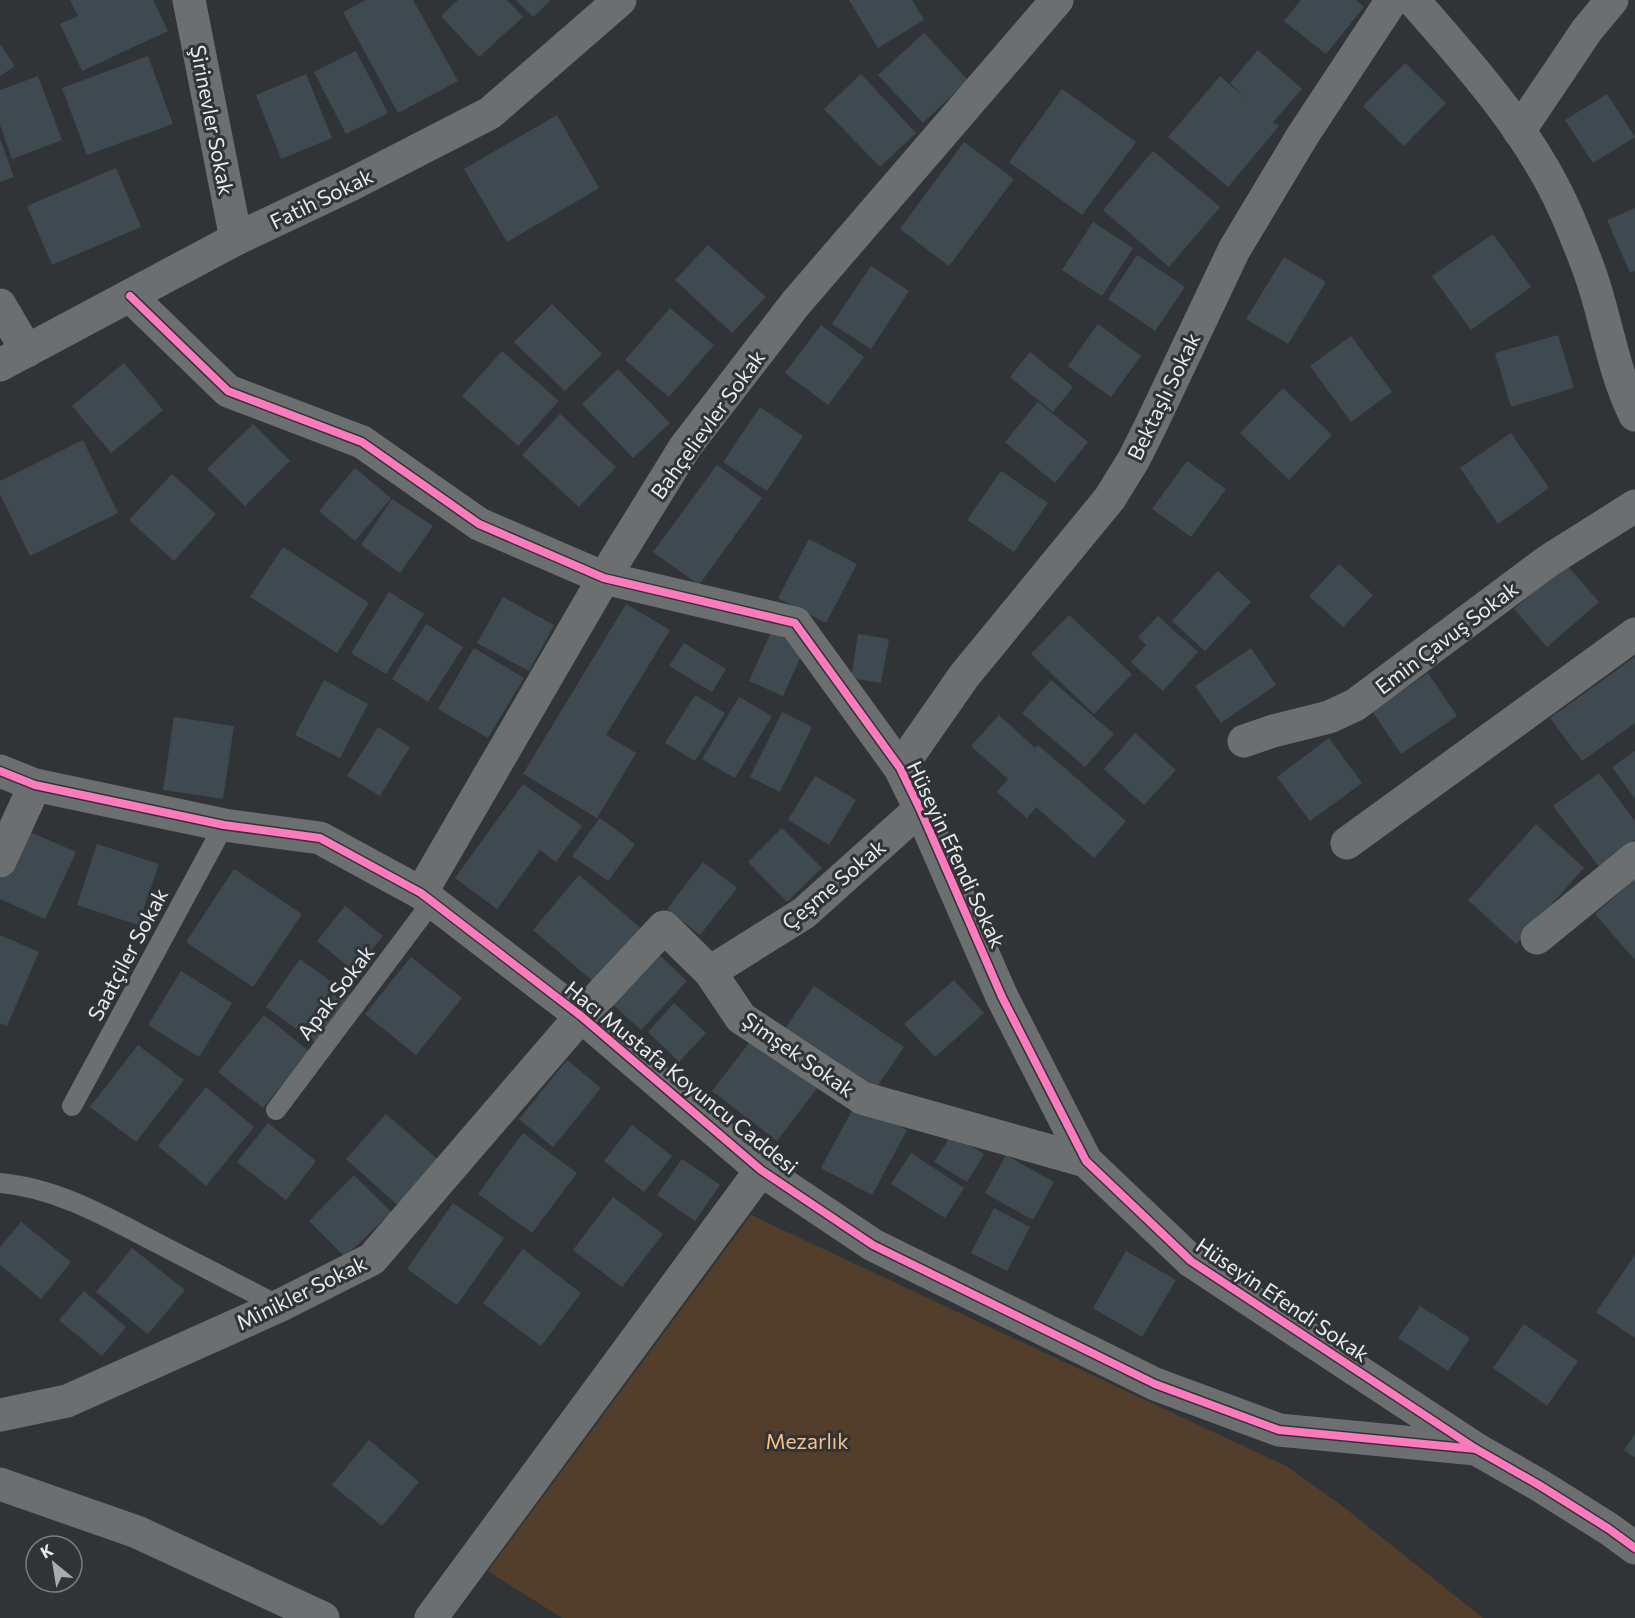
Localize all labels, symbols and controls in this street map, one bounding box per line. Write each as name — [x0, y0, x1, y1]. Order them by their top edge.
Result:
street label: Şirinevler Sokak — [186, 43, 240, 197]
street label: Fatih Sokak — [266, 162, 376, 234]
street label: Bektaşlı Sokak — [1121, 328, 1205, 464]
street label: Bahçelievler Sokak — [645, 345, 769, 503]
street label: Emin Çavuş Sokak — [1370, 575, 1522, 699]
street label: Hüseyin Efendi Sokak — [903, 757, 1011, 951]
street label: Çeşme Sokak — [776, 834, 890, 934]
street label: Saatçiler Sokak — [82, 884, 172, 1024]
street label: Apak Sokak — [291, 940, 379, 1044]
street label: Hacı Mustafa Koyuncu Caddesi — [561, 975, 803, 1179]
street label: Şimşek Sokak — [738, 1006, 860, 1102]
street label: Hüseyin Efendi Sokak — [1192, 1232, 1374, 1366]
street label: Minikler Sokak — [232, 1250, 370, 1334]
park label: Mezarlık — [765, 1428, 849, 1453]
north arrow — [24, 1534, 84, 1594]
text: K — [37, 1540, 56, 1562]

